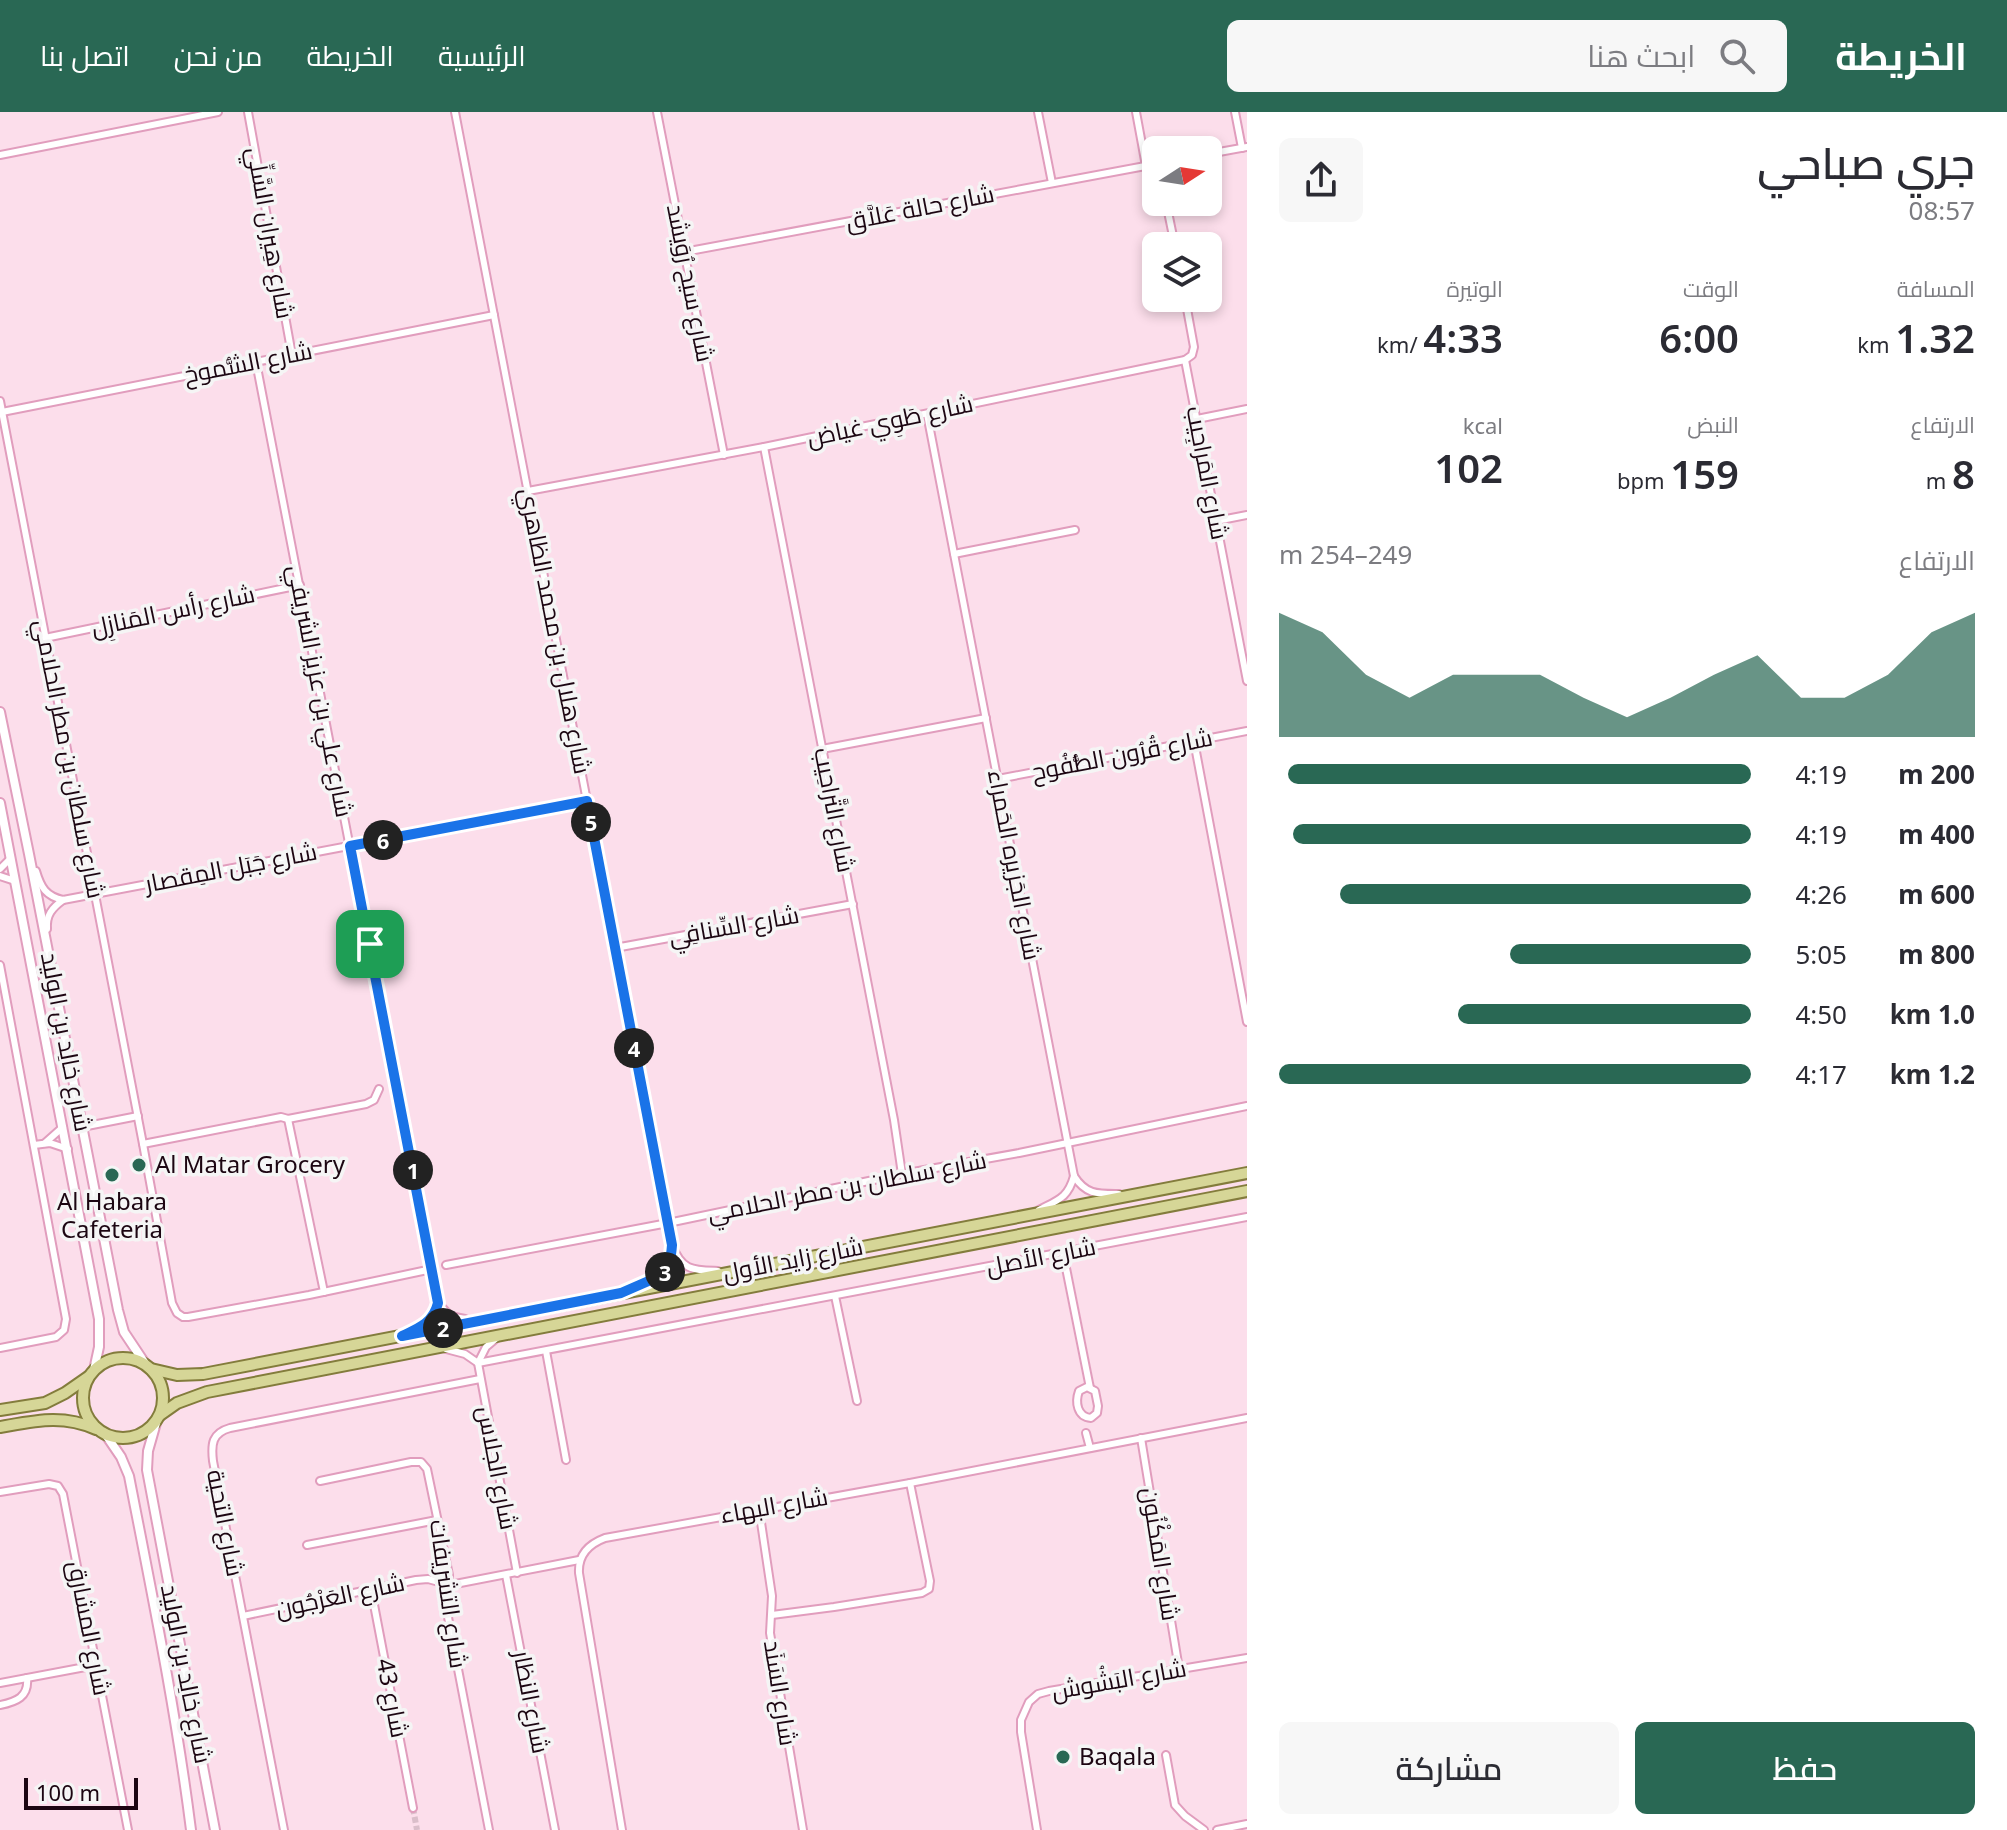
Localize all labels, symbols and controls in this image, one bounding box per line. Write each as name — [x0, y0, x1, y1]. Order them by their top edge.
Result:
search box — [1227, 20, 1787, 92]
text: الخريطة — [1835, 29, 1967, 81]
icon: search — [1715, 34, 1759, 78]
text: ابحث هنا — [1587, 35, 1695, 76]
text: اتصل بنا — [40, 36, 130, 74]
text: من نحن — [174, 36, 262, 74]
text: الخريطة — [306, 36, 394, 74]
text: الرئيسية — [438, 36, 526, 74]
text: جري صباحي — [1757, 132, 1975, 192]
north arrow — [1142, 136, 1222, 216]
map controls — [1142, 136, 1222, 312]
button: share — [1279, 138, 1363, 222]
street label: شارع هِيران السَّلِّي — [236, 144, 303, 322]
street label: شارع حالة عَلاَّق — [843, 176, 997, 238]
text: 08:57 — [1909, 192, 1975, 228]
street label: شارع سيح رُوَيشد — [659, 201, 723, 365]
button: layers — [1142, 232, 1222, 312]
text: الوتيرة — [1447, 273, 1503, 303]
text: الوقت — [1683, 273, 1739, 303]
text: المسافة — [1897, 273, 1975, 303]
text: 4:33 — [1423, 310, 1503, 365]
text: 6:00 — [1659, 310, 1739, 365]
text: 1.32 — [1895, 310, 1975, 365]
text: /km — [1377, 329, 1423, 359]
text: km — [1857, 329, 1895, 359]
street label: شارع الشُّموخ — [181, 333, 315, 391]
street label: شارع طَوِي غياض — [804, 386, 976, 456]
street label: شارع المَراجِيب — [1178, 403, 1238, 543]
text: النبض — [1687, 409, 1739, 439]
text: الارتفاع — [1911, 409, 1975, 439]
text: kcal — [1463, 410, 1503, 440]
text: 102 — [1434, 440, 1503, 495]
text: 159 — [1670, 446, 1739, 501]
text: 8 — [1952, 446, 1975, 501]
text: bpm — [1617, 465, 1670, 495]
text: m — [1926, 465, 1952, 495]
street label: شارع هلال بن محمد الظاهري — [510, 485, 600, 777]
text: 249–254 m — [1279, 536, 1412, 572]
text: الارتفاع — [1899, 542, 1975, 578]
street label: شارع علي بن عزيز الشريفي — [277, 562, 362, 820]
street label: شارع رأس المَنازِل — [88, 576, 258, 644]
street label: شارع سلطان بن مطر الحلامي — [23, 616, 114, 902]
street label: شارع قُرُون الطُّفُوح — [1028, 720, 1215, 788]
street label: شارع التَّراحِيب — [806, 744, 864, 875]
text: 4:19 — [1795, 756, 1847, 792]
text: 200 m — [1898, 756, 1975, 792]
street label: شارع الجَزيره الحَمراء — [980, 767, 1050, 963]
pin: 5 — [571, 802, 611, 842]
text: 5 — [585, 807, 597, 837]
text: 4:19 — [1795, 816, 1847, 852]
text: 400 m — [1898, 816, 1975, 852]
pin: 6 — [363, 820, 403, 860]
text: 6 — [377, 825, 389, 855]
street label: شارع جَبَل المِقصار — [140, 834, 320, 901]
text: 4:26 — [1795, 876, 1847, 912]
text: 600 m — [1898, 876, 1975, 912]
street label: شارع السِّنافِي — [666, 897, 802, 956]
pin — [336, 910, 404, 978]
icon: arrive — [348, 922, 392, 966]
text: 5:05 — [1795, 936, 1847, 972]
text: 800 m — [1898, 936, 1975, 972]
street label: شارع خالِد بن الوليد — [33, 949, 101, 1134]
text: 4:50 — [1795, 996, 1847, 1032]
text: 1.0 km — [1890, 996, 1975, 1032]
pin: 4 — [614, 1028, 654, 1068]
text: 4 — [628, 1033, 640, 1063]
text: 4:17 — [1795, 1056, 1847, 1092]
text: 1.2 km — [1890, 1056, 1975, 1092]
street label: شارع سلطان بن مطر الحلامي — [704, 1142, 990, 1233]
place label: Al Matar Grocery — [155, 1147, 346, 1180]
pin: 1 — [393, 1150, 433, 1190]
text: 1 — [407, 1155, 419, 1185]
marker: Al Matar Grocery — [130, 1156, 148, 1174]
marker: Al Habara Cafeteria — [103, 1166, 121, 1184]
place label: Al Habara Cafeteria — [57, 1184, 167, 1245]
street label: شارع زايد الأول — [720, 1229, 866, 1289]
street label: شارع الأصل — [983, 1229, 1099, 1283]
pin: 3 — [645, 1252, 685, 1292]
text: 3 — [659, 1257, 671, 1287]
pin: 2 — [423, 1308, 463, 1348]
text: 2 — [437, 1313, 449, 1343]
street label: شارع الجلاس — [469, 1403, 527, 1533]
street label: شارع التحية — [199, 1466, 253, 1579]
street label: شارع البهاء — [717, 1479, 830, 1531]
street label: شارع المَكْنُون — [1134, 1485, 1188, 1623]
street label: شارع التشريفات — [422, 1517, 476, 1670]
street label: شارع المشارق — [60, 1557, 120, 1698]
street label: شارع العَرْجُون — [272, 1565, 408, 1625]
street label: شارع خالِد بن الوليد — [153, 1581, 221, 1766]
street label: شارع السَنَد — [756, 1638, 806, 1748]
street label: شارع النظار — [505, 1645, 559, 1756]
street label: شارع البَشُوش — [1049, 1650, 1189, 1708]
street label: شارع 43 — [369, 1655, 417, 1740]
button: مشاركة — [1279, 1722, 1619, 1814]
button: حفظ — [1635, 1722, 1975, 1814]
place label: Baqala — [1079, 1739, 1156, 1772]
marker: Baqala — [1054, 1748, 1072, 1766]
scale bar — [24, 1774, 138, 1810]
text: 100 m — [36, 1777, 100, 1807]

